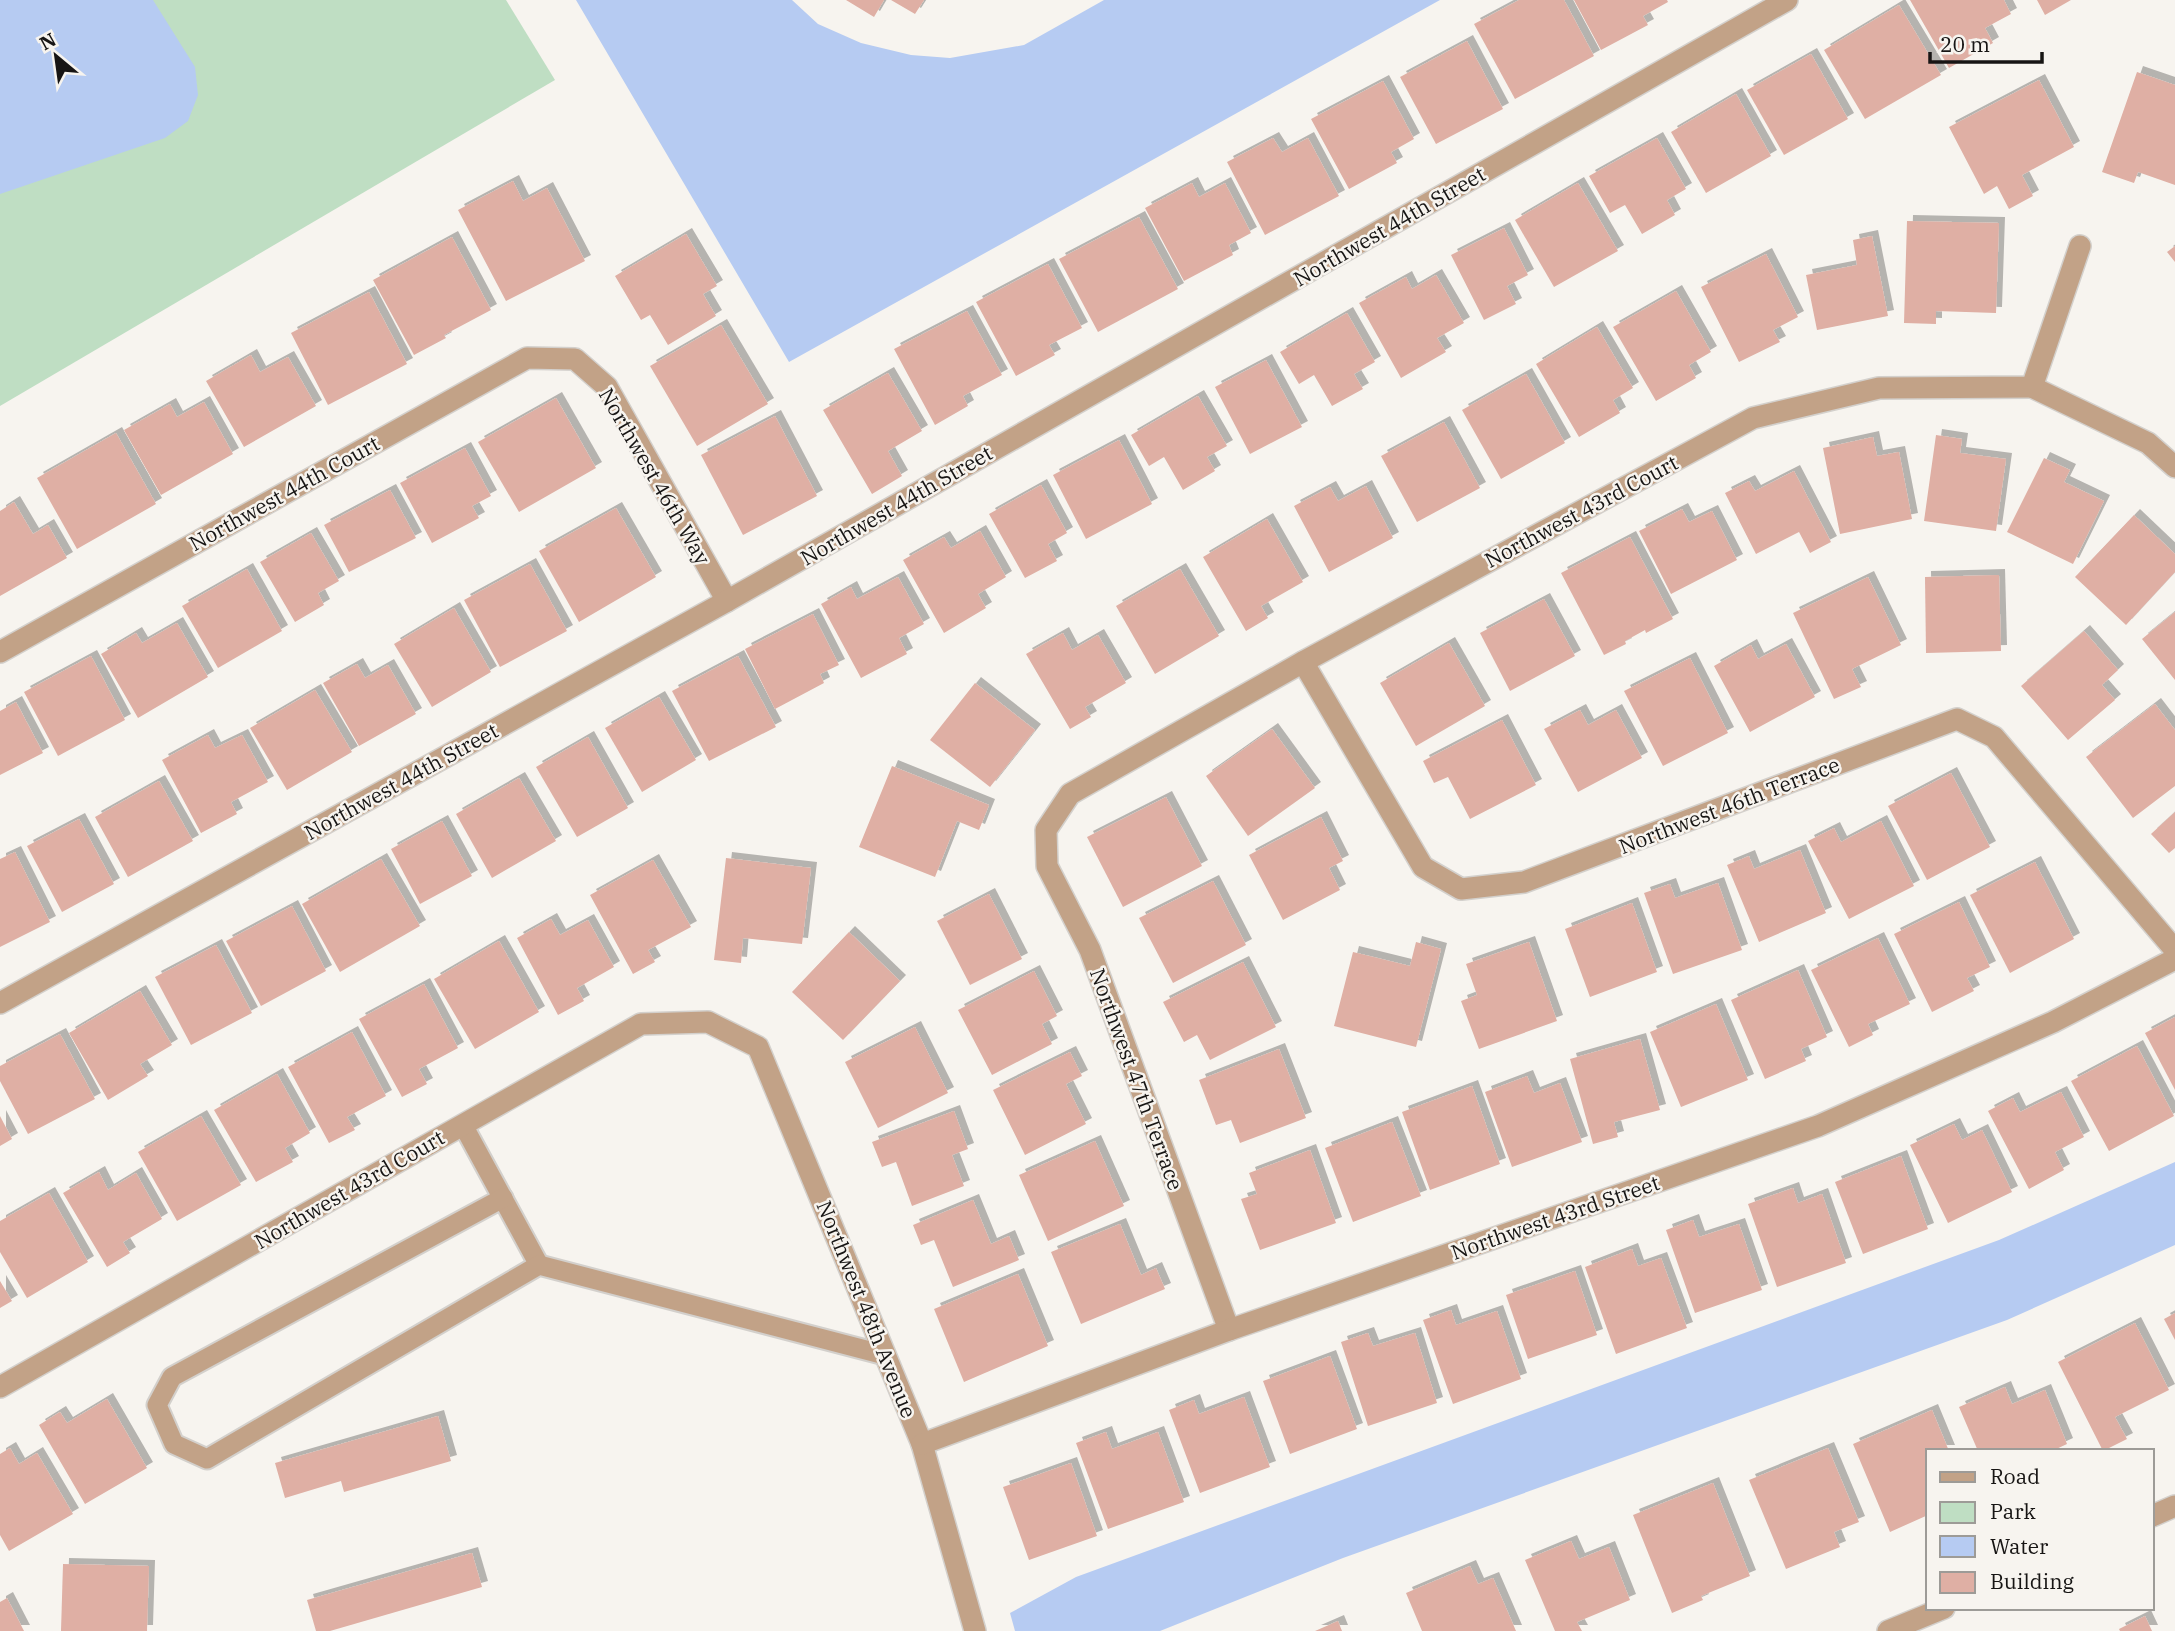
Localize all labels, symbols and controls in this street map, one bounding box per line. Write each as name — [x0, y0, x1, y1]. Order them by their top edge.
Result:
north arrow — [21, 21, 91, 91]
scale bar — [1930, 21, 2042, 65]
text: N — [35, 27, 60, 55]
text: 20 m — [1940, 30, 1990, 58]
street label: Northwest 44th Street — [1288, 160, 1490, 292]
street label: Northwest 46th Way — [593, 382, 717, 570]
street label: Northwest 44th Court — [184, 429, 384, 557]
street label: Northwest 44th Street — [795, 439, 997, 571]
street label: Northwest 43rd Court — [1479, 448, 1683, 574]
street label: Northwest 44th Street — [299, 716, 503, 846]
street label: Northwest 46th Terrace — [1615, 750, 1843, 860]
street label: Northwest 47th Terrace — [1084, 964, 1190, 1194]
street label: Northwest 43rd Court — [249, 1123, 449, 1255]
street label: Northwest 43rd Street — [1447, 1168, 1663, 1266]
street label: Northwest 48th Avenue — [811, 1196, 923, 1422]
legend — [1926, 1449, 2154, 1610]
text: Road — [1990, 1462, 2040, 1490]
text: Park — [1990, 1497, 2037, 1525]
text: Water — [1990, 1532, 2049, 1560]
text: Building — [1990, 1567, 2075, 1595]

